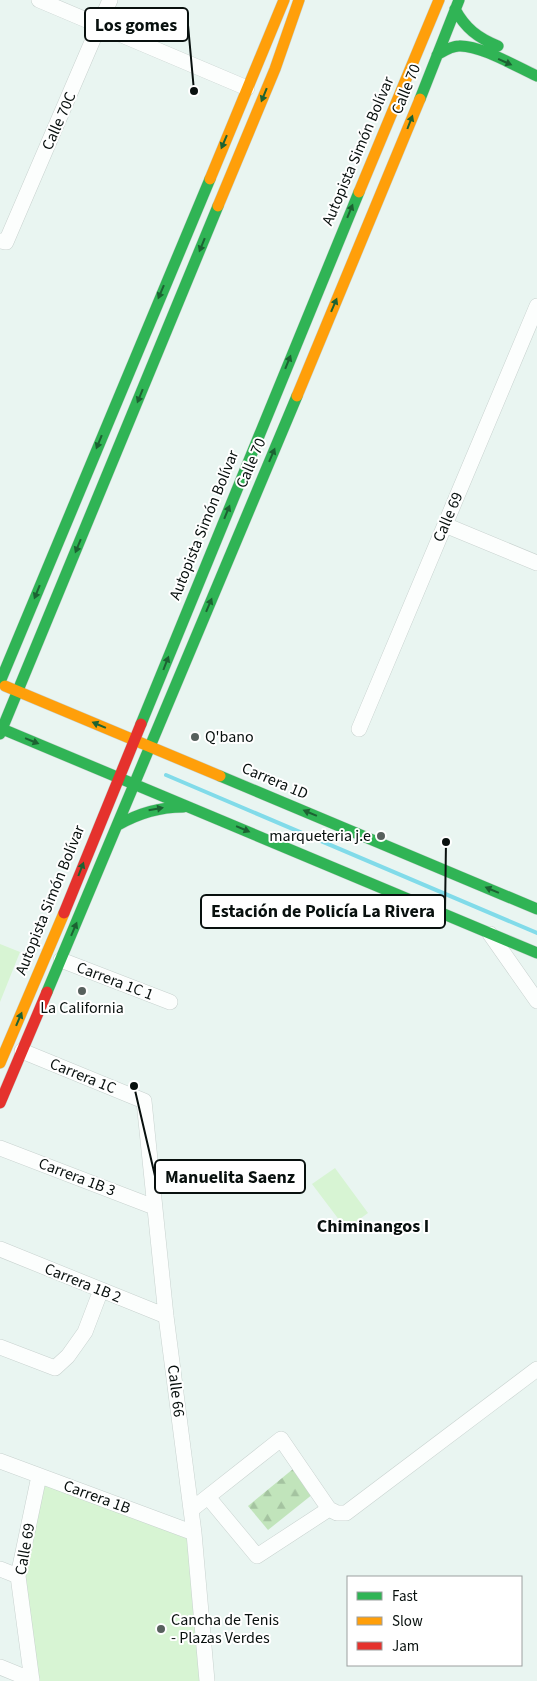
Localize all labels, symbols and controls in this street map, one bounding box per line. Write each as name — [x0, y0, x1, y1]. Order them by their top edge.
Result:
callout: Los gomes — [85, 8, 188, 41]
text: Los gomes — [95, 13, 177, 38]
one-way arrow — [498, 58, 512, 66]
street label: Calle 70 — [386, 61, 426, 117]
street label: Autopista Simón Bolívar — [317, 73, 400, 229]
street label: Calle 70C — [36, 88, 82, 154]
one-way arrow — [260, 88, 268, 102]
one-way arrow — [406, 114, 414, 129]
one-way arrow — [220, 135, 228, 149]
one-way arrow — [346, 203, 354, 218]
one-way arrow — [198, 238, 206, 253]
one-way arrow — [157, 285, 165, 299]
one-way arrow — [331, 298, 339, 312]
one-way arrow — [285, 354, 293, 369]
one-way arrow — [136, 388, 143, 403]
one-way arrow — [95, 435, 103, 450]
street label: Calle 70 — [231, 435, 271, 491]
street label: Autopista Simón Bolívar — [164, 446, 244, 603]
one-way arrow — [268, 448, 276, 462]
street label: Calle 69 — [428, 489, 468, 545]
one-way arrow — [223, 505, 231, 519]
one-way arrow — [74, 539, 82, 553]
one-way arrow — [33, 585, 41, 599]
one-way arrow — [206, 598, 214, 612]
one-way arrow — [163, 655, 170, 670]
one-way arrow — [92, 721, 106, 729]
place label: Q'bano — [205, 726, 254, 748]
marker: Q'bano — [189, 731, 201, 743]
one-way arrow — [25, 738, 39, 746]
street label: Carrera 1D — [238, 757, 312, 805]
one-way arrow — [149, 804, 165, 812]
one-way arrow — [303, 809, 317, 817]
street label: Autopista Simón Bolívar — [10, 821, 90, 978]
place label: marqueteria j.e — [269, 825, 371, 847]
one-way arrow — [236, 826, 250, 834]
marker: marqueteria j.e — [375, 830, 387, 842]
one-way arrow — [78, 861, 86, 876]
one-way arrow — [485, 885, 499, 893]
callout: Estación de Policía La Rivera — [201, 895, 445, 928]
text: Estación de Policía La Rivera — [211, 899, 435, 924]
one-way arrow — [70, 921, 78, 936]
street label: Carrera 1C 1 — [73, 956, 157, 1006]
marker: La California — [76, 985, 88, 997]
place label: La California — [40, 997, 124, 1019]
one-way arrow — [16, 1012, 24, 1026]
street label: Carrera 1C — [47, 1053, 119, 1099]
street label: Carrera 1B 3 — [35, 1152, 119, 1202]
callout: Manuelita Saenz — [155, 1160, 305, 1193]
text: Manuelita Saenz — [165, 1165, 295, 1190]
district label: Chiminangos I — [317, 1214, 429, 1239]
street label: Carrera 1B 2 — [41, 1258, 125, 1308]
street label: Calle 66 — [162, 1364, 190, 1418]
street label: Carrera 1B — [60, 1475, 134, 1519]
street label: Calle 69 — [10, 1521, 40, 1577]
legend — [347, 1576, 522, 1666]
text: Fast — [392, 1586, 418, 1607]
place label: Cancha de Tenis - Plazas Verdes — [171, 1609, 279, 1649]
text: Slow — [392, 1611, 423, 1632]
marker: Cancha de Tenis - Plazas Verdes — [155, 1623, 167, 1635]
text: Jam — [392, 1636, 419, 1657]

